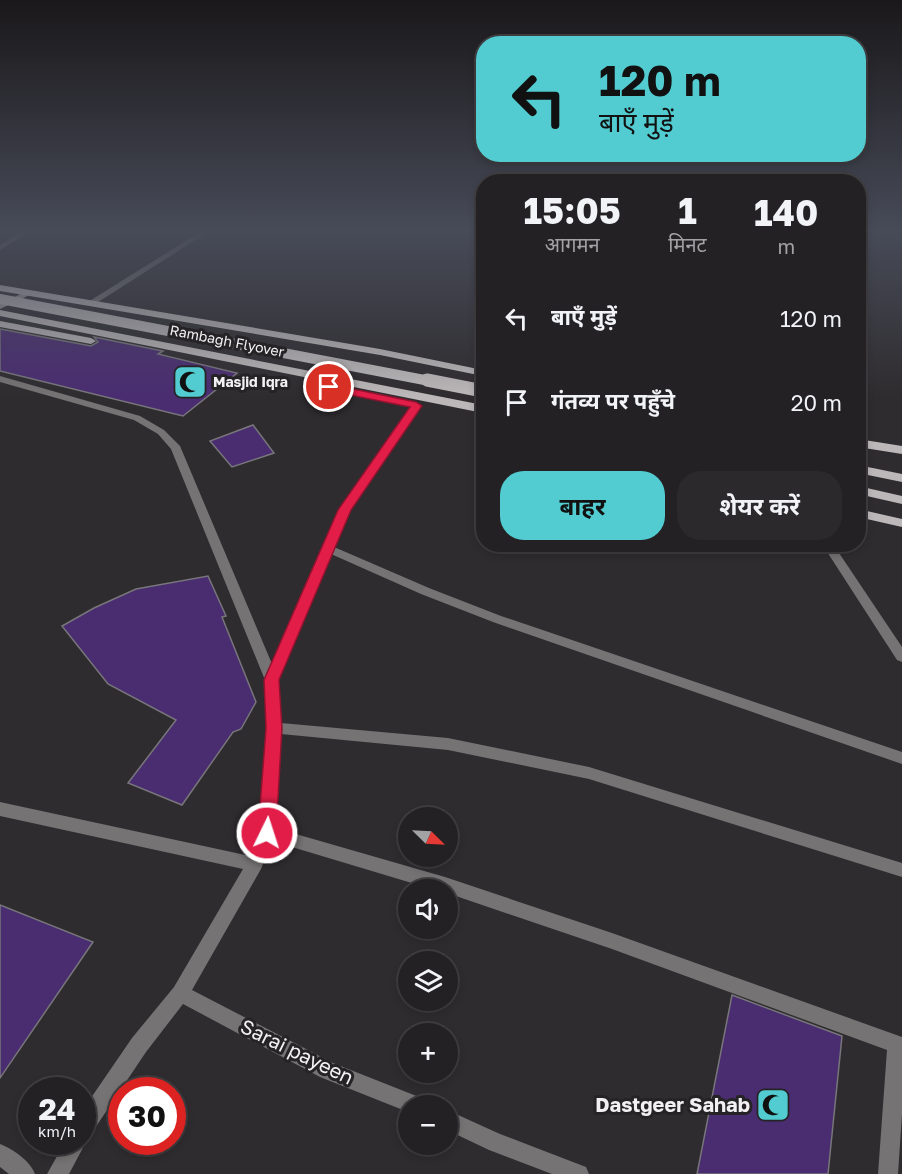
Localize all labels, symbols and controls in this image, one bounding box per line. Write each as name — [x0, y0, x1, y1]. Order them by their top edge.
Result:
text: 120 m — [599, 55, 721, 105]
icon: left — [500, 60, 578, 138]
text: बाएँ मुड़ें — [599, 106, 674, 138]
text: 15:05 — [523, 189, 621, 232]
text: 1 — [678, 189, 697, 232]
text: 140 — [754, 191, 819, 234]
text: आगमन — [545, 232, 600, 256]
text: मिनट — [668, 232, 707, 256]
text: m — [777, 234, 795, 258]
icon: left — [500, 302, 533, 335]
text: बाएँ मुड़ें — [551, 303, 617, 330]
text: 120 m — [780, 305, 842, 332]
street label: Rambagh Flyover — [168, 321, 286, 360]
pin — [303, 361, 354, 412]
mosque icon: Masjid Iqra — [172, 364, 208, 400]
icon: arrive — [312, 370, 345, 403]
place label: Masjid Iqra — [213, 373, 288, 390]
icon: arrive — [500, 386, 533, 419]
text: गंतव्य पर पहुँचे — [551, 387, 675, 414]
text: 20 m — [791, 389, 842, 416]
button: बाहर — [500, 471, 665, 540]
button: शेयर करें — [677, 471, 842, 540]
position arrow — [235, 801, 299, 865]
north arrow — [398, 807, 458, 867]
map controls — [398, 807, 458, 1155]
button: sound — [398, 879, 458, 939]
button: layers — [398, 951, 458, 1011]
street label: Sarai payeen — [237, 1013, 358, 1089]
button: + — [398, 1023, 458, 1083]
speed limit sign: 30 — [108, 1077, 186, 1155]
mosque icon: Dastgeer Sahab — [755, 1087, 791, 1123]
text: 24 — [38, 1091, 76, 1127]
place label: Dastgeer Sahab — [595, 1092, 750, 1116]
button: − — [398, 1095, 458, 1155]
text: km/h — [38, 1122, 76, 1140]

